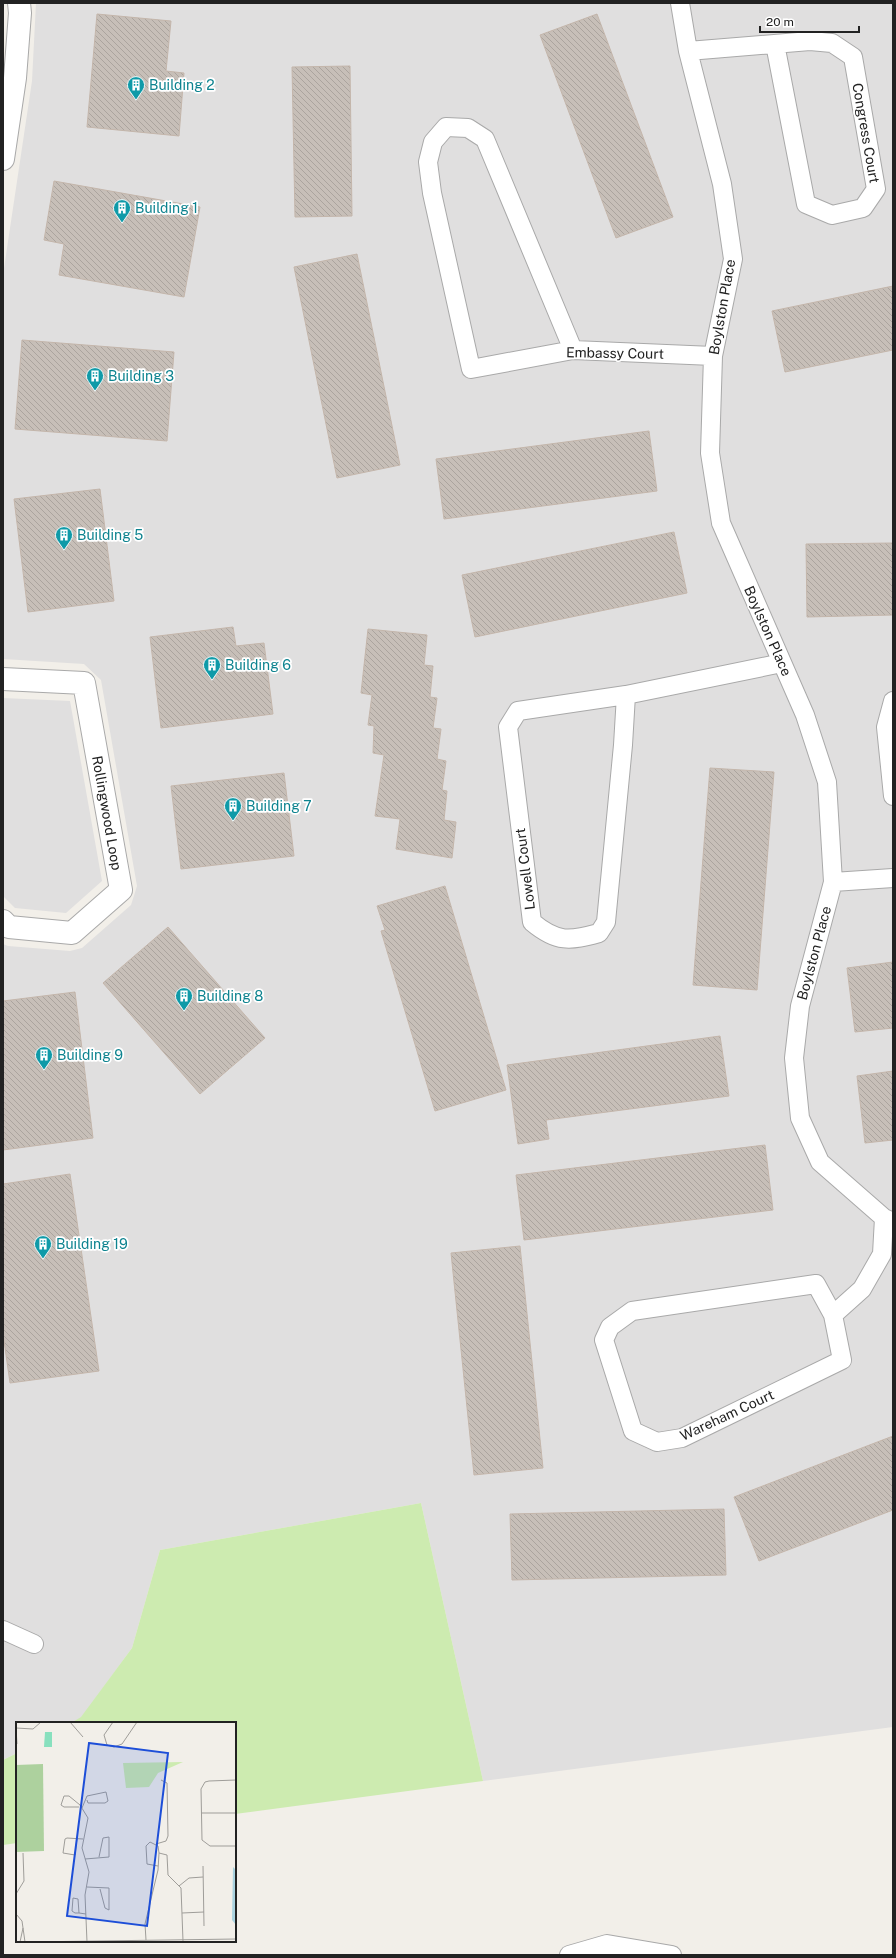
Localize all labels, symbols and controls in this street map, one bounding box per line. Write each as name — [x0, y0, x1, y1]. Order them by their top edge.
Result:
scale bar — [760, 8, 859, 34]
text: 20 m — [766, 15, 794, 29]
building icon: Building 2 — [126, 75, 146, 100]
place label: Building 2 — [149, 77, 215, 93]
street label: Congress Court — [849, 82, 883, 184]
building icon: Building 1 — [112, 198, 132, 223]
place label: Building 1 — [135, 200, 198, 216]
street label: Boylston Place — [706, 258, 738, 356]
street label: Embassy Court — [566, 344, 664, 362]
building icon: Building 3 — [85, 366, 105, 391]
place label: Building 3 — [108, 368, 174, 384]
building icon: Building 5 — [54, 525, 74, 550]
place label: Building 5 — [77, 527, 143, 543]
street label: Boylston Place — [741, 584, 795, 678]
building icon: Building 6 — [202, 655, 222, 680]
place label: Building 6 — [225, 657, 291, 673]
street label: Rollingwood Loop — [89, 754, 125, 872]
building icon: Building 7 — [223, 796, 243, 821]
place label: Building 7 — [246, 798, 312, 814]
street label: Lowell Court — [512, 827, 538, 911]
street label: Boylston Place — [794, 904, 834, 1002]
building icon: Building 8 — [174, 986, 194, 1011]
place label: Building 8 — [197, 988, 263, 1004]
building icon: Building 9 — [34, 1045, 54, 1070]
place label: Building 9 — [57, 1047, 123, 1063]
building icon: Building 19 — [33, 1234, 53, 1259]
place label: Building 19 — [56, 1236, 128, 1252]
street label: Wareham Court — [678, 1386, 776, 1444]
inset map — [16, 1722, 236, 1942]

